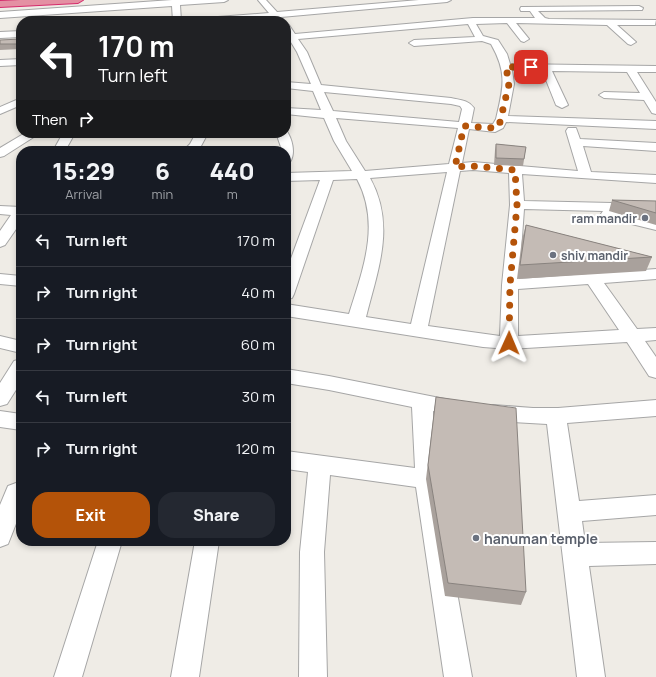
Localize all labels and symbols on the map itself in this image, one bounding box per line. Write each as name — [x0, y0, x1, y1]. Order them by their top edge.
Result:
pin — [514, 50, 548, 84]
place label: ram mandir — [572, 210, 637, 227]
marker: ram mandir — [640, 213, 650, 223]
place label: shiv mandir — [561, 247, 628, 264]
marker: shiv mandir — [548, 250, 558, 260]
position arrow — [488, 322, 530, 364]
place label: hanuman temple — [484, 529, 598, 548]
marker: hanuman temple — [471, 533, 481, 543]

